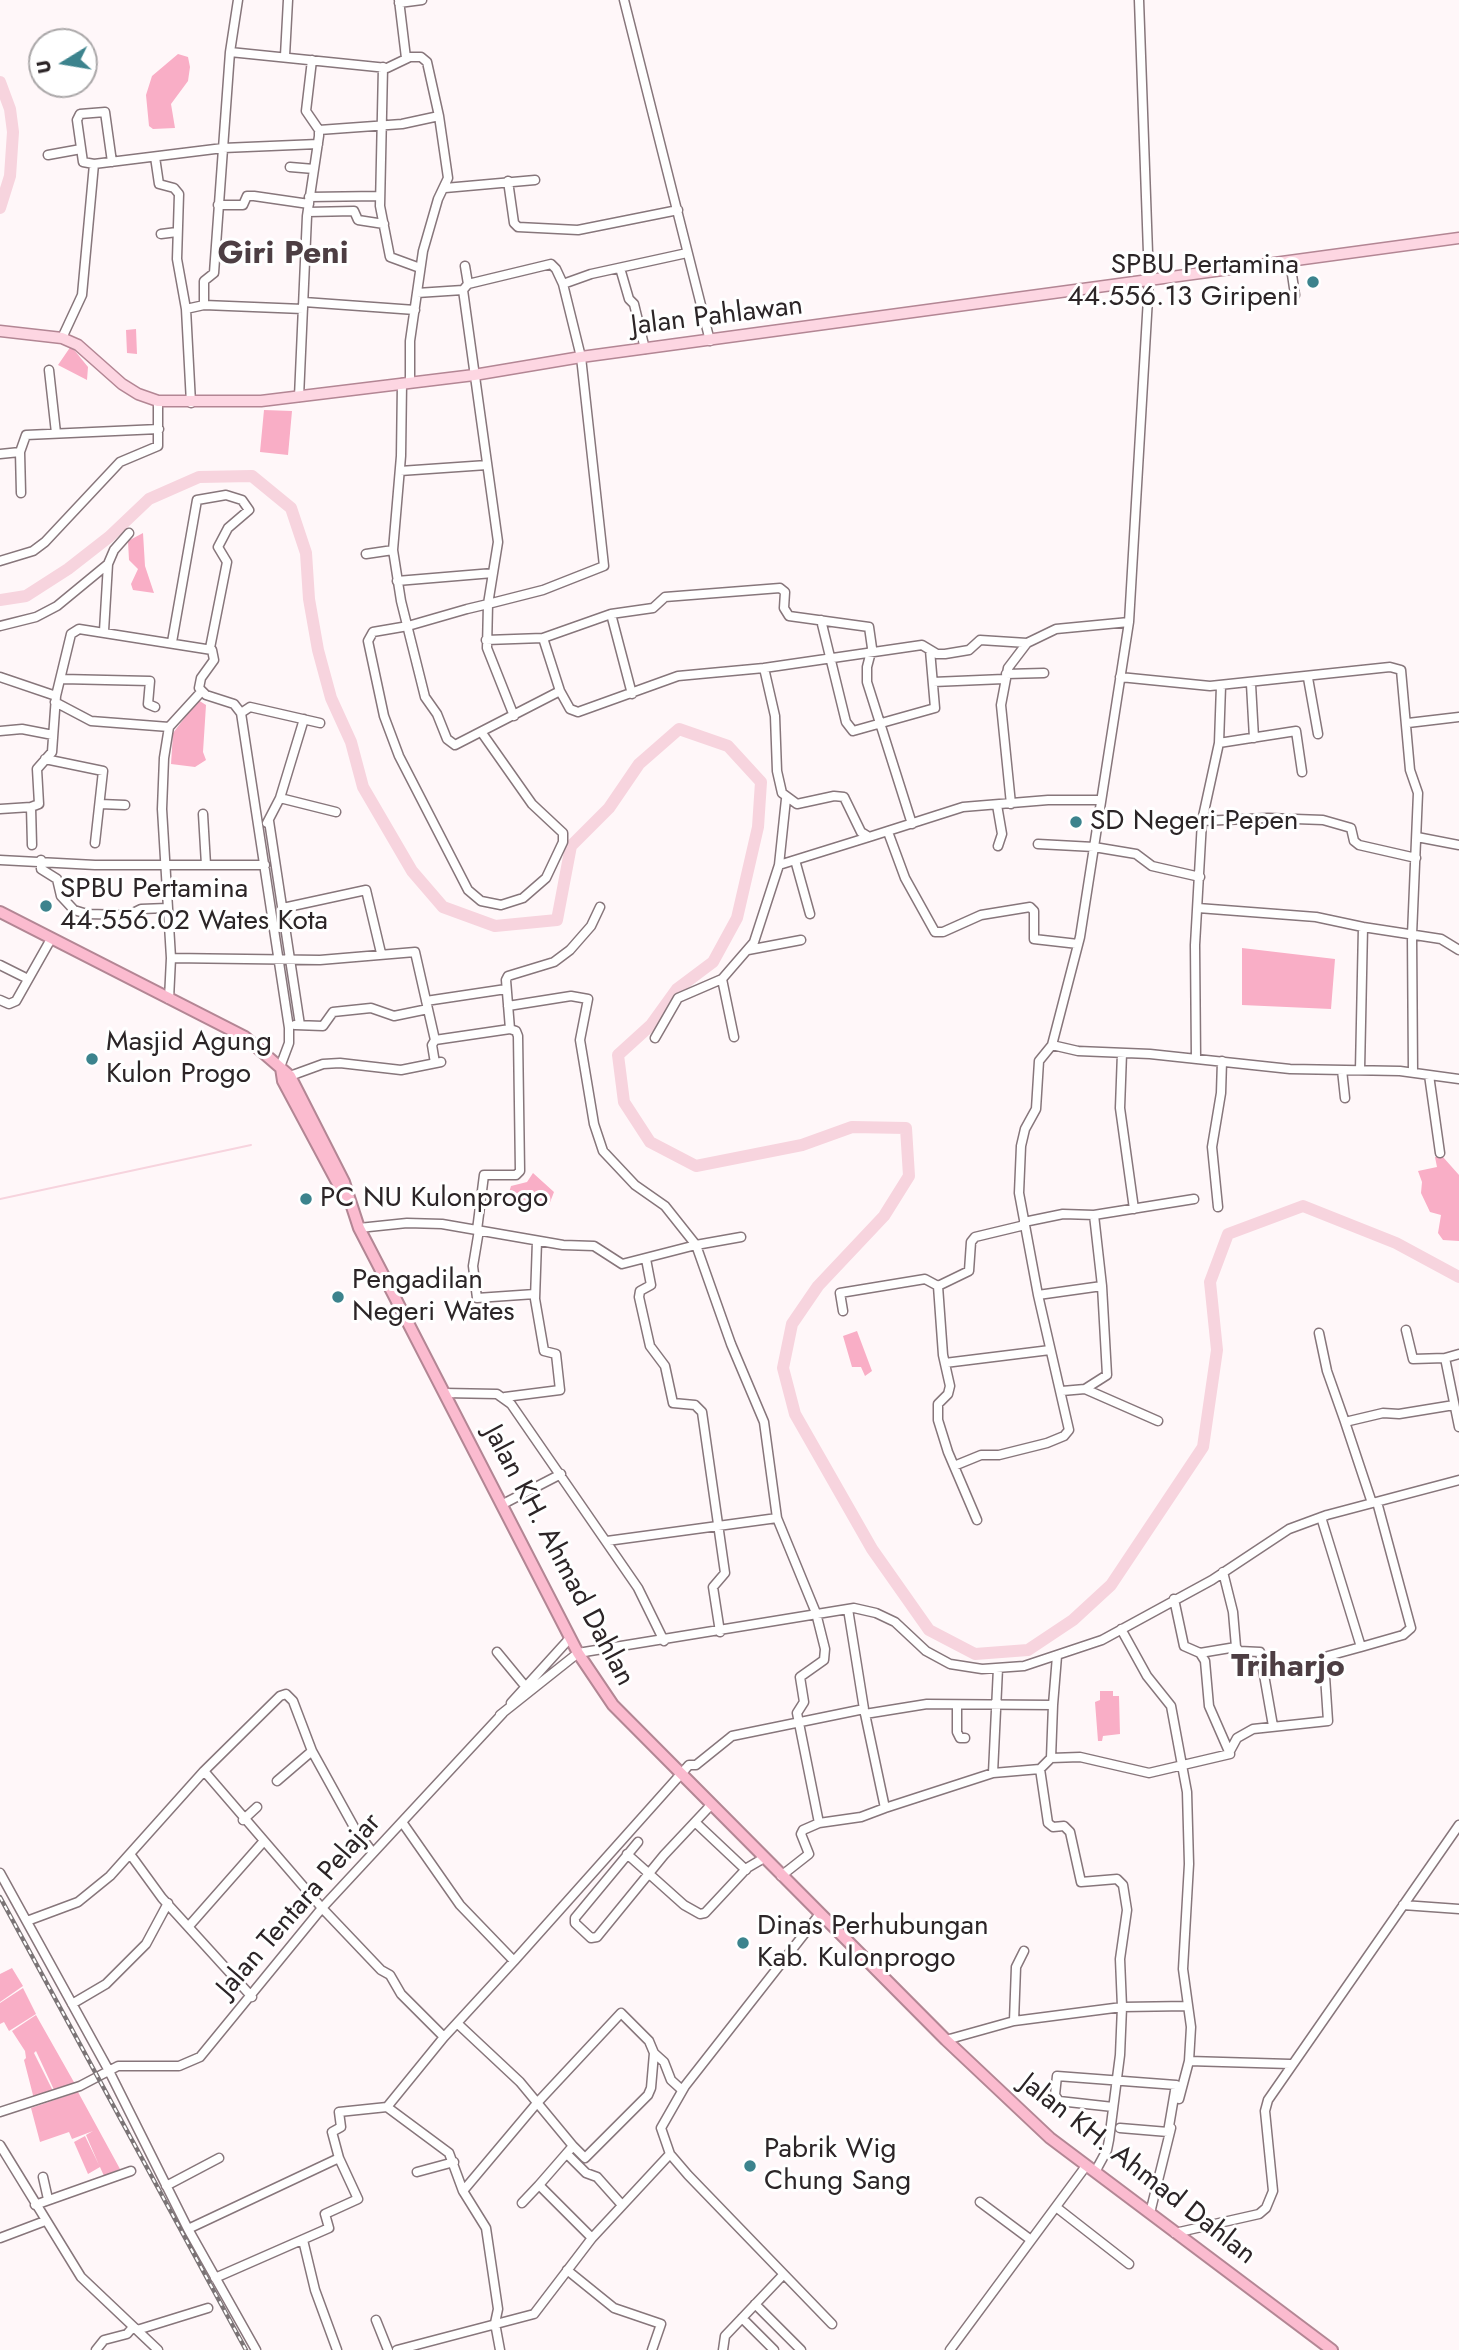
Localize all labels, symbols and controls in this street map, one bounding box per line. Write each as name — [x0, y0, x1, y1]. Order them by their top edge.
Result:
north arrow — [28, 28, 98, 98]
text: U — [29, 58, 58, 76]
district label: Giri Peni — [217, 236, 349, 274]
place label: SPBU Pertamina 44.556.13 Giripeni — [1067, 249, 1299, 315]
marker: SPBU Pertamina 44.556.13 Giripeni — [1305, 274, 1321, 290]
street label: Jalan Pahlawan — [629, 290, 805, 344]
place label: SD Negeri Pepen — [1090, 805, 1299, 839]
marker: SD Negeri Pepen — [1068, 814, 1084, 830]
place label: SPBU Pertamina 44.556.02 Wates Kota — [60, 873, 328, 939]
marker: SPBU Pertamina 44.556.02 Wates Kota — [38, 898, 54, 914]
place label: Masjid Agung Kulon Progo — [106, 1026, 272, 1092]
marker: Masjid Agung Kulon Progo — [84, 1051, 100, 1067]
place label: PC NU Kulonprogo — [320, 1182, 548, 1216]
marker: PC NU Kulonprogo — [298, 1191, 314, 1207]
place label: Pengadilan Negeri Wates — [352, 1264, 515, 1330]
marker: Pengadilan Negeri Wates — [330, 1289, 346, 1305]
street label: Jalan KH. Ahmad Dahlan — [475, 1420, 641, 1692]
district label: Triharjo — [1231, 1649, 1345, 1687]
street label: Jalan Tentara Pelajar — [211, 1807, 389, 2005]
place label: Dinas Perhubungan Kab. Kulonprogo — [757, 1910, 989, 1976]
marker: Dinas Perhubungan Kab. Kulonprogo — [735, 1935, 751, 1951]
street label: Jalan KH. Ahmad Dahlan — [1012, 2067, 1262, 2273]
place label: Pabrik Wig Chung Sang — [764, 2133, 911, 2199]
marker: Pabrik Wig Chung Sang — [742, 2158, 758, 2174]

